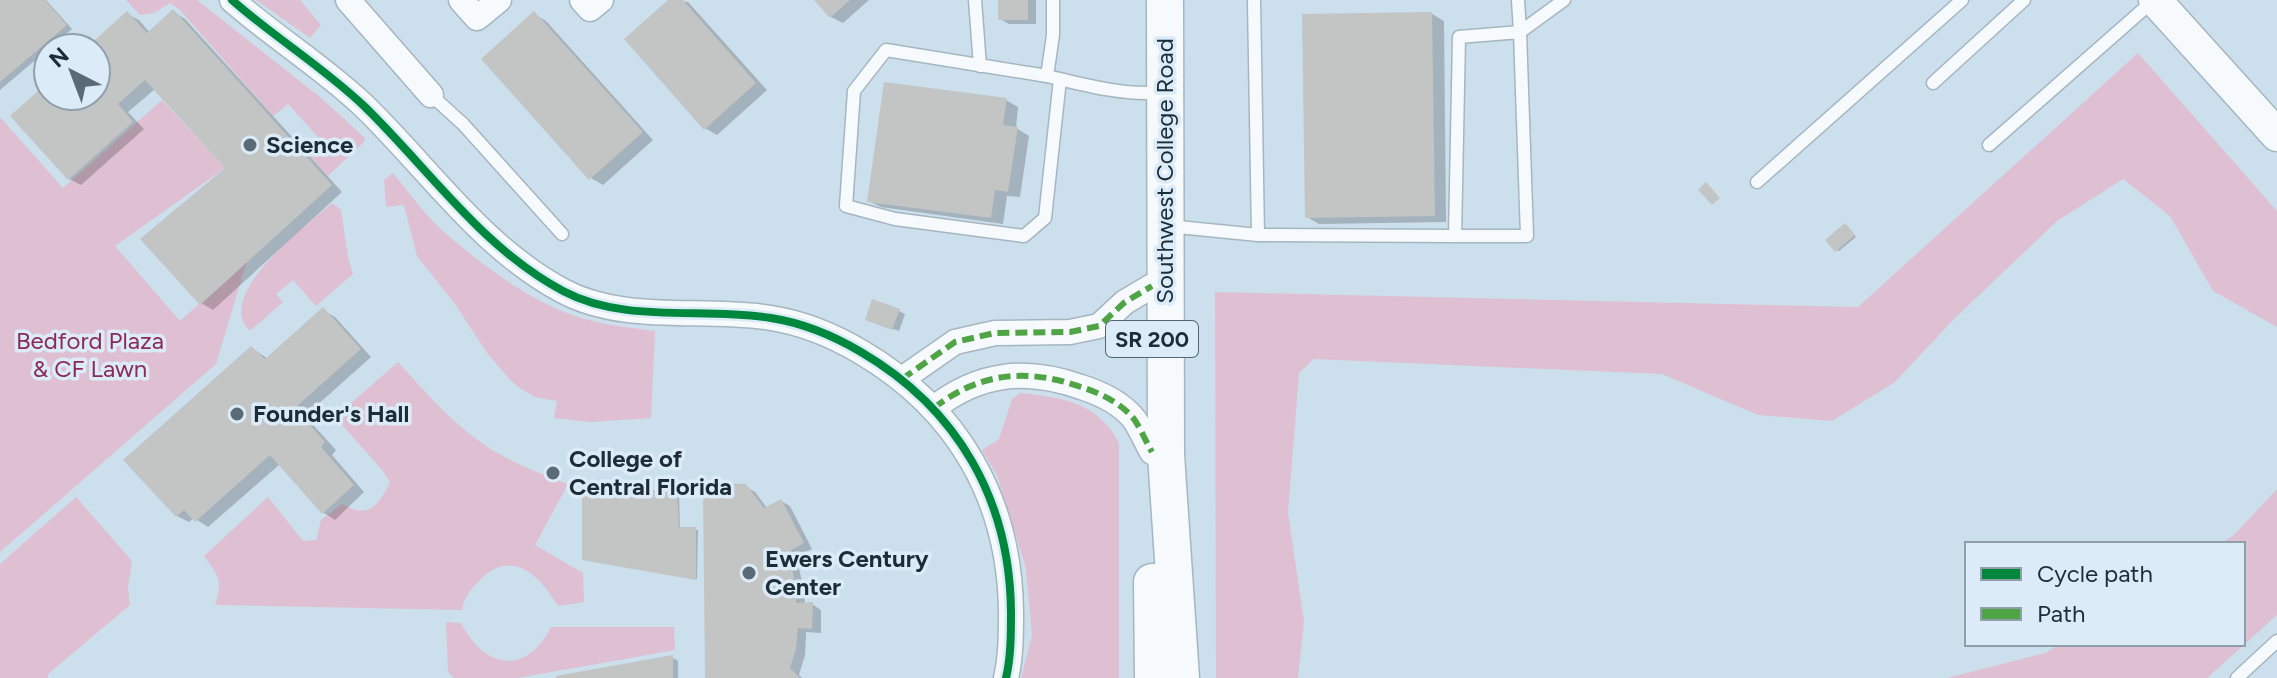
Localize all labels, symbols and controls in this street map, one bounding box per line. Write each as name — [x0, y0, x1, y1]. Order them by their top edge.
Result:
north arrow — [32, 32, 112, 112]
street label: Southwest College Road — [1150, 38, 1179, 304]
text: N — [44, 42, 74, 73]
place label: Science — [266, 130, 353, 159]
marker: Science — [241, 136, 259, 154]
road number: SR 200 — [1106, 321, 1198, 357]
park label: Bedford Plaza & CF Lawn — [16, 326, 164, 383]
place label: Founder's Hall — [253, 399, 409, 428]
marker: Founder's Hall — [228, 405, 246, 423]
place label: College of Central Florida — [569, 444, 732, 501]
marker: College of Central Florida — [544, 464, 562, 482]
legend — [1965, 542, 2245, 646]
place label: Ewers Century Center — [765, 544, 929, 601]
text: Cycle path — [2037, 559, 2153, 588]
marker: Ewers Century Center — [740, 564, 758, 582]
text: Path — [2037, 599, 2085, 628]

